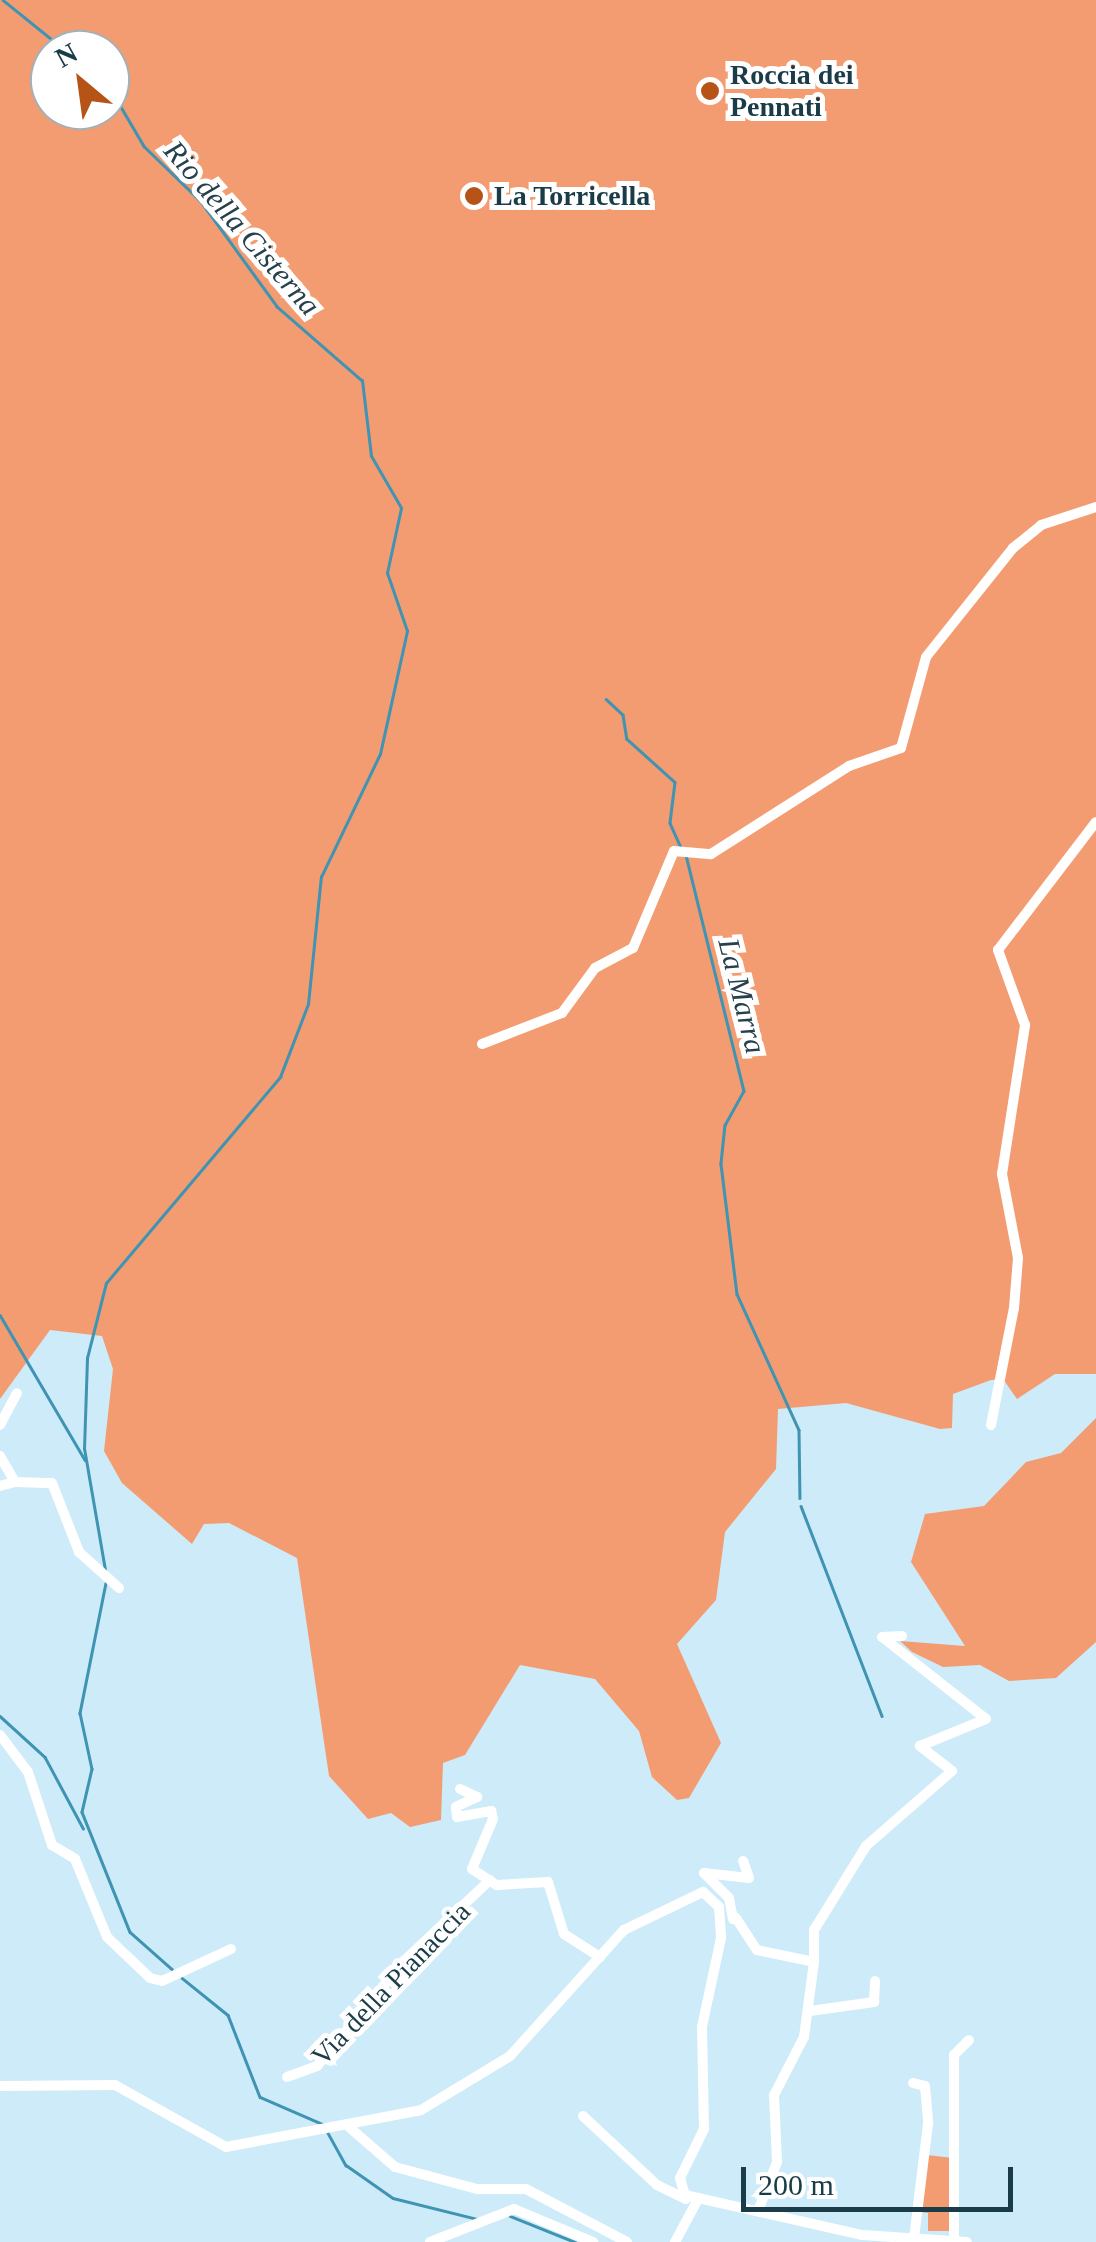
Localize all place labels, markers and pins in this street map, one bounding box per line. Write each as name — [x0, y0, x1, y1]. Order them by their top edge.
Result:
place label: Roccia dei Pennati — [730, 58, 854, 124]
marker: Roccia dei Pennati — [699, 80, 721, 102]
place label: La Torricella — [494, 179, 651, 213]
marker: La Torricella — [463, 185, 485, 207]

